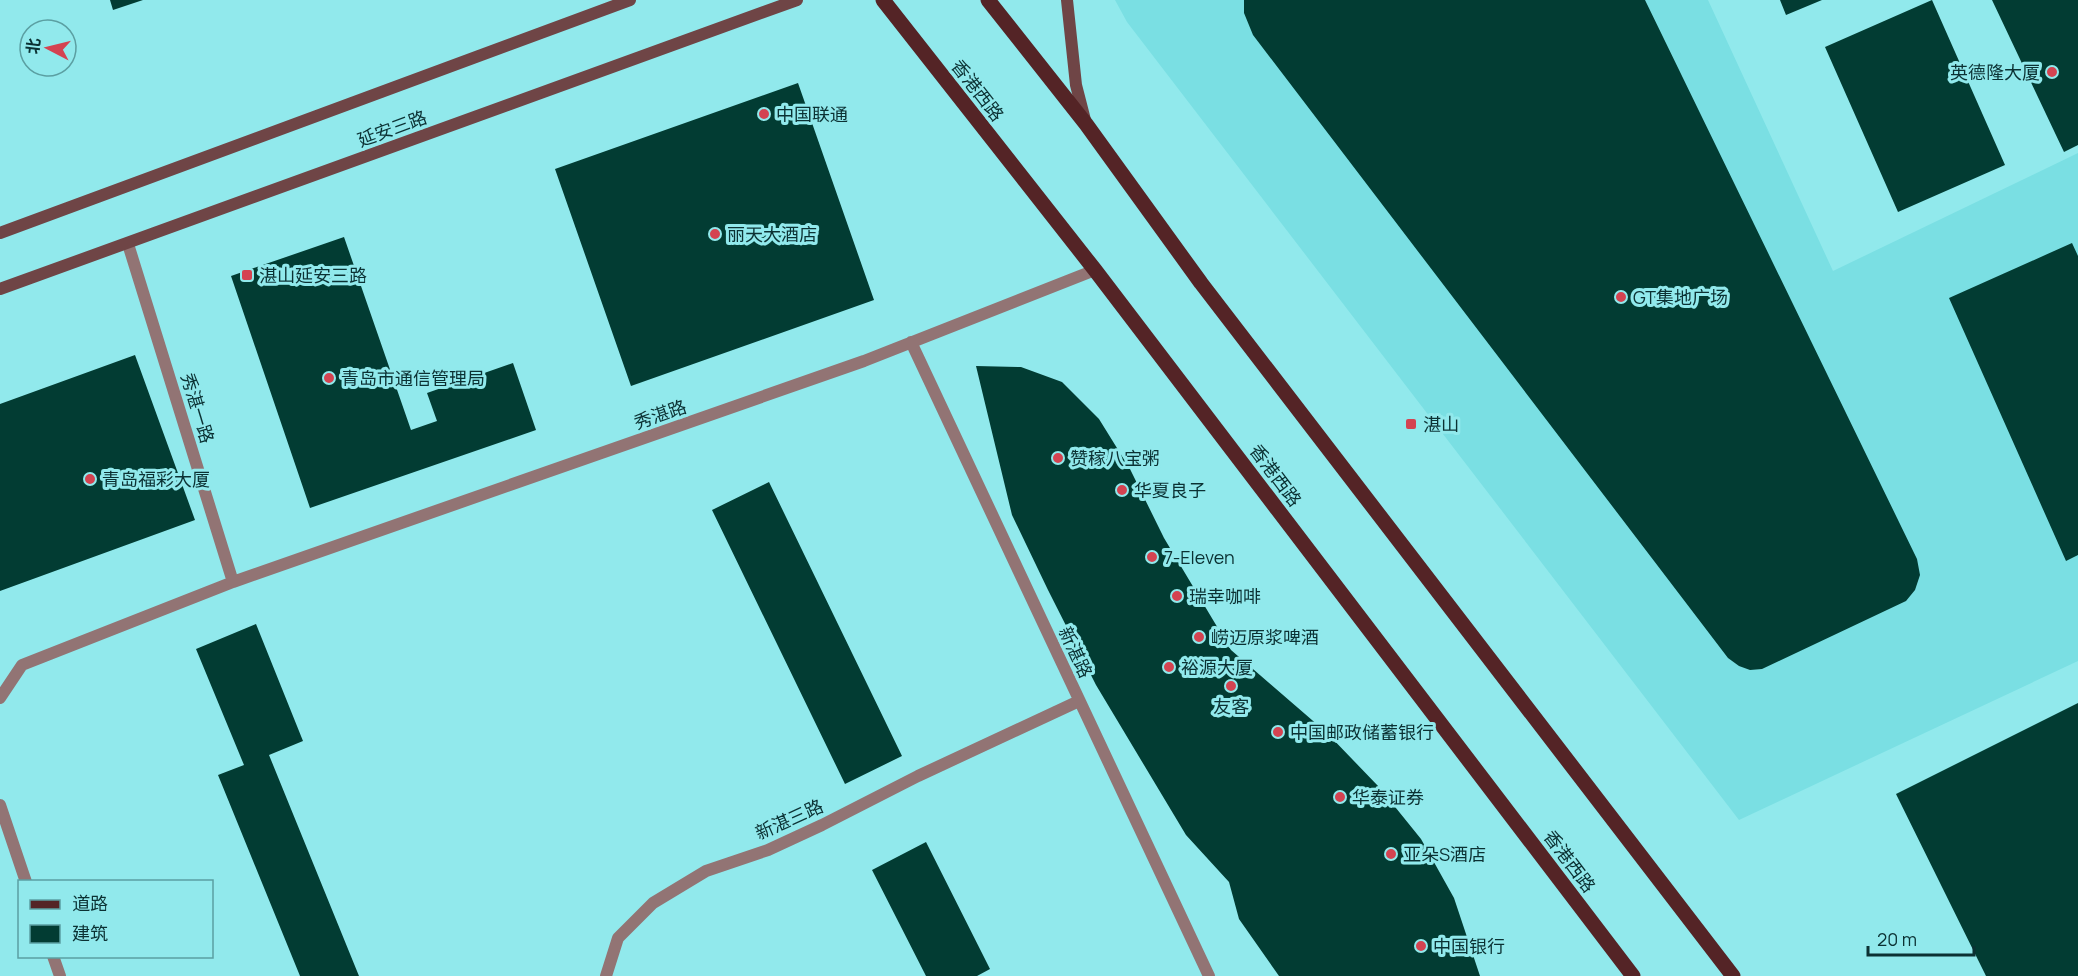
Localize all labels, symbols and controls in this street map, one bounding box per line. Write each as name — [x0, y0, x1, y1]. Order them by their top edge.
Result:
north arrow — [18, 18, 78, 78]
text: 北 — [21, 37, 45, 55]
street label: 香港西路 — [946, 54, 1010, 126]
place label: 英德隆大厦 — [1950, 60, 2040, 84]
marker: 英德隆大厦 — [2045, 65, 2059, 79]
place label: 中国联通 — [776, 102, 848, 126]
street label: 延安三路 — [354, 104, 430, 152]
marker: 中国联通 — [757, 107, 771, 121]
place label: 丽天大酒店 — [727, 222, 817, 246]
marker: 丽天大酒店 — [708, 227, 722, 241]
place label: 湛山延安三路 — [259, 263, 367, 287]
marker: 湛山延安三路 — [240, 268, 254, 282]
place label: GT集地广场 — [1633, 285, 1728, 309]
marker: GT集地广场 — [1614, 290, 1628, 304]
place label: 青岛市通信管理局 — [341, 366, 485, 390]
street label: 秀湛一路 — [176, 370, 220, 446]
marker: 青岛市通信管理局 — [322, 371, 336, 385]
street label: 秀湛路 — [631, 394, 689, 434]
place label: 湛山 — [1423, 412, 1459, 436]
marker: 湛山 — [1404, 417, 1418, 431]
street label: 香港西路 — [1245, 439, 1307, 511]
place label: 赞稼八宝粥 — [1070, 446, 1160, 470]
marker: 赞稼八宝粥 — [1051, 451, 1065, 465]
place label: 青岛福彩大厦 — [102, 467, 210, 491]
marker: 青岛福彩大厦 — [83, 472, 97, 486]
place label: 华夏良子 — [1134, 478, 1206, 502]
marker: 华夏良子 — [1115, 483, 1129, 497]
place label: 7-Eleven — [1164, 545, 1235, 569]
marker: 7-Eleven — [1145, 550, 1159, 564]
place label: 瑞幸咖啡 — [1189, 584, 1261, 608]
marker: 瑞幸咖啡 — [1170, 589, 1184, 603]
street label: 新湛路 — [1054, 622, 1098, 682]
place label: 崂迈原浆啤酒 — [1211, 625, 1319, 649]
marker: 崂迈原浆啤酒 — [1192, 630, 1206, 644]
place label: 裕源大厦 — [1181, 655, 1253, 679]
marker: 裕源大厦 — [1162, 660, 1176, 674]
marker: 友客 — [1224, 679, 1238, 693]
place label: 友客 — [1213, 694, 1249, 718]
place label: 中国邮政储蓄银行 — [1290, 720, 1434, 744]
marker: 中国邮政储蓄银行 — [1271, 725, 1285, 739]
place label: 华泰证券 — [1352, 785, 1424, 809]
marker: 华泰证券 — [1333, 790, 1347, 804]
street label: 新湛三路 — [751, 793, 827, 845]
street label: 香港西路 — [1539, 825, 1601, 897]
place label: 亚朵S酒店 — [1403, 842, 1486, 866]
marker: 亚朵S酒店 — [1384, 847, 1398, 861]
legend — [18, 880, 213, 958]
text: 道路 — [72, 891, 108, 915]
scale bar — [1868, 919, 1974, 957]
text: 建筑 — [72, 921, 108, 945]
text: 20 m — [1877, 927, 1917, 951]
place label: 中国银行 — [1433, 934, 1505, 958]
marker: 中国银行 — [1414, 939, 1428, 953]

